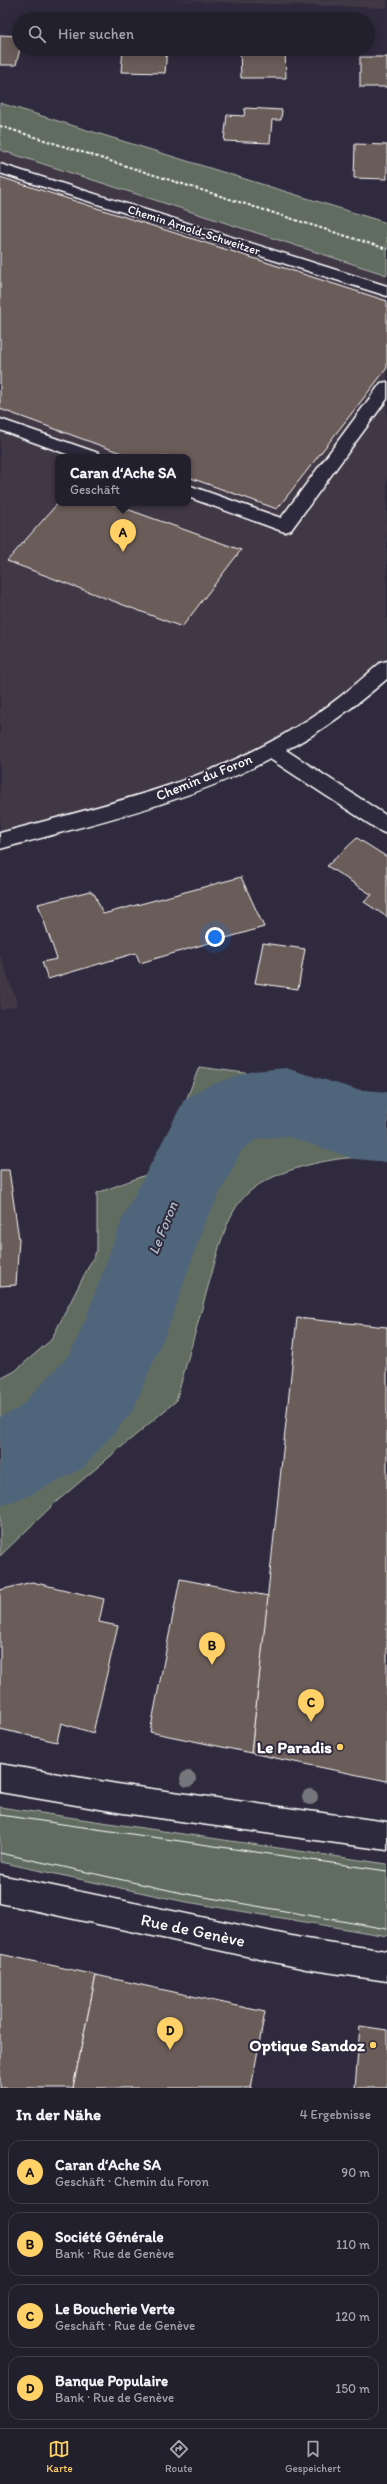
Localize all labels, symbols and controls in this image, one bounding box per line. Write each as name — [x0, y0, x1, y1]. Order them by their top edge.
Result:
search box — [12, 12, 375, 56]
icon: search — [26, 23, 48, 45]
text: Hier suchen — [58, 25, 134, 43]
street label: Chemin Arnold-Schweitzer — [126, 202, 262, 258]
popup — [55, 454, 191, 506]
text: Caran d‘Ache SA — [70, 464, 176, 482]
text: Geschäft — [70, 482, 120, 497]
pin: A — [110, 519, 136, 552]
street label: Chemin du Foron — [154, 750, 255, 804]
your location — [205, 927, 225, 947]
water label: Le Foron — [144, 1199, 182, 1257]
pin: B — [199, 1632, 225, 1665]
pin: C — [298, 1689, 324, 1722]
place label: Le Paradis — [257, 1737, 332, 1757]
marker: Le Paradis — [335, 1742, 345, 1752]
street label: Rue de Genève — [139, 1909, 247, 1951]
pin: D — [157, 2017, 183, 2050]
place label: Optique Sandoz — [249, 2035, 365, 2056]
marker: Optique Sandoz — [368, 2040, 378, 2050]
text: In der Nähe — [16, 2104, 101, 2124]
text: 4 Ergebnisse — [300, 2107, 371, 2122]
text: Caran d‘Ache SA — [55, 2156, 161, 2174]
text: A — [26, 2165, 34, 2180]
text: 90 m — [341, 2165, 370, 2180]
text: Geschäft · Chemin du Foron — [55, 2174, 209, 2189]
text: Société Générale — [55, 2228, 164, 2246]
text: B — [26, 2237, 34, 2252]
text: 110 m — [336, 2237, 370, 2252]
text: Bank · Rue de Genève — [55, 2246, 174, 2261]
text: Le Boucherie Verte — [55, 2300, 175, 2318]
text: C — [26, 2309, 34, 2324]
text: 120 m — [335, 2309, 370, 2324]
text: Geschäft · Rue de Genève — [55, 2318, 195, 2333]
text: Banque Populaire — [55, 2372, 168, 2390]
text: D — [26, 2381, 34, 2396]
text: 150 m — [335, 2381, 370, 2396]
text: Bank · Rue de Genève — [55, 2390, 174, 2405]
tab: Karte — [46, 2438, 73, 2475]
tab: Route — [165, 2438, 193, 2475]
tab: Gespeichert — [285, 2438, 341, 2475]

